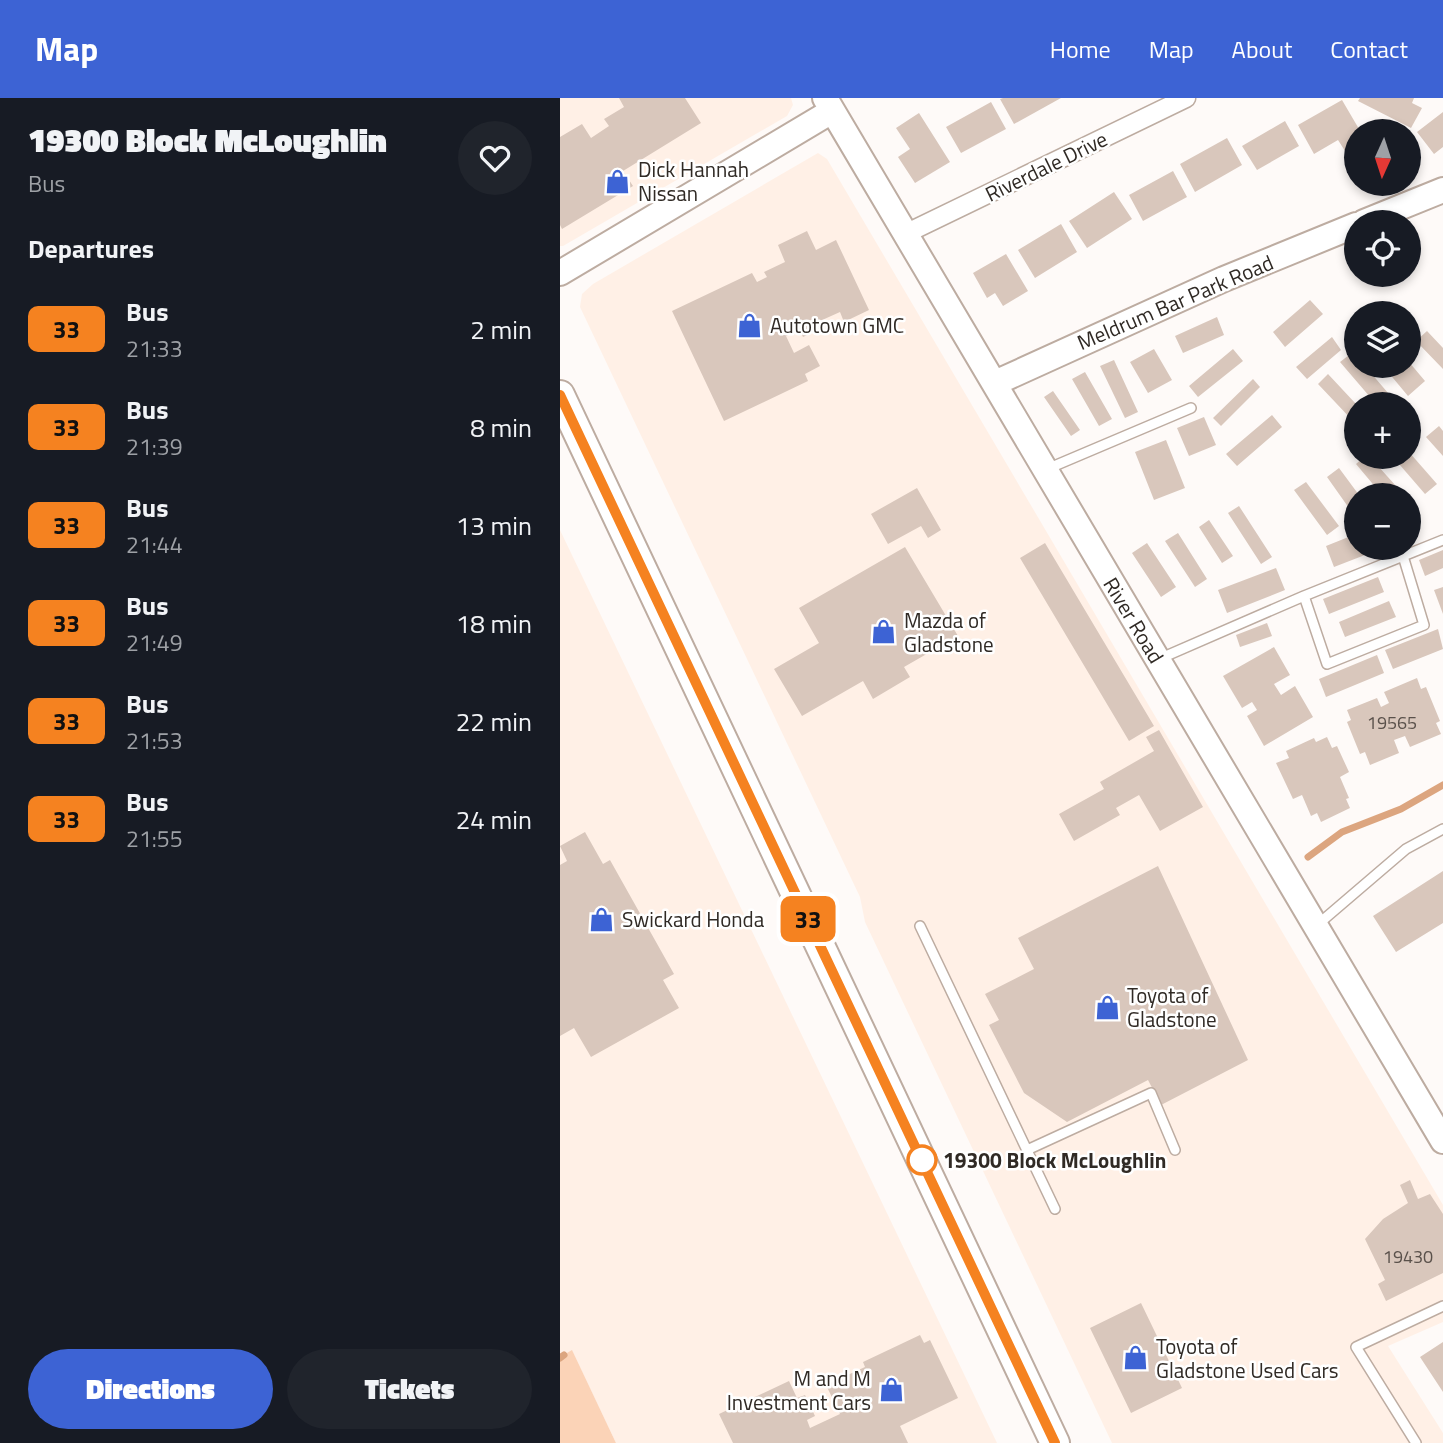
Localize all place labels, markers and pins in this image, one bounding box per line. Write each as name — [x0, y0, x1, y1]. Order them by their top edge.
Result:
place label: Dick Hannah Nissan — [638, 153, 749, 209]
shop icon: Dick Hannah Nissan — [604, 167, 632, 195]
place label: Autotown GMC — [770, 309, 904, 341]
shop icon: Autotown GMC — [736, 311, 764, 339]
place label: Mazda of Gladstone — [904, 604, 994, 660]
shop icon: Mazda of Gladstone — [870, 618, 898, 646]
place label: Swickard Honda — [622, 903, 765, 935]
shop icon: Swickard Honda — [588, 905, 616, 933]
place label: Toyota of Gladstone — [1127, 979, 1217, 1035]
shop icon: Toyota of Gladstone — [1093, 993, 1121, 1021]
place label: 19300 Block McLoughlin — [943, 1144, 1166, 1176]
marker: 19300 Block McLoughlin — [907, 1145, 937, 1175]
place label: Toyota of Gladstone Used Cars — [1156, 1330, 1339, 1386]
shop icon: Toyota of Gladstone Used Cars — [1122, 1344, 1150, 1372]
place label: M and M Investment Cars — [727, 1362, 871, 1418]
shop icon: M and M Investment Cars — [877, 1376, 905, 1404]

